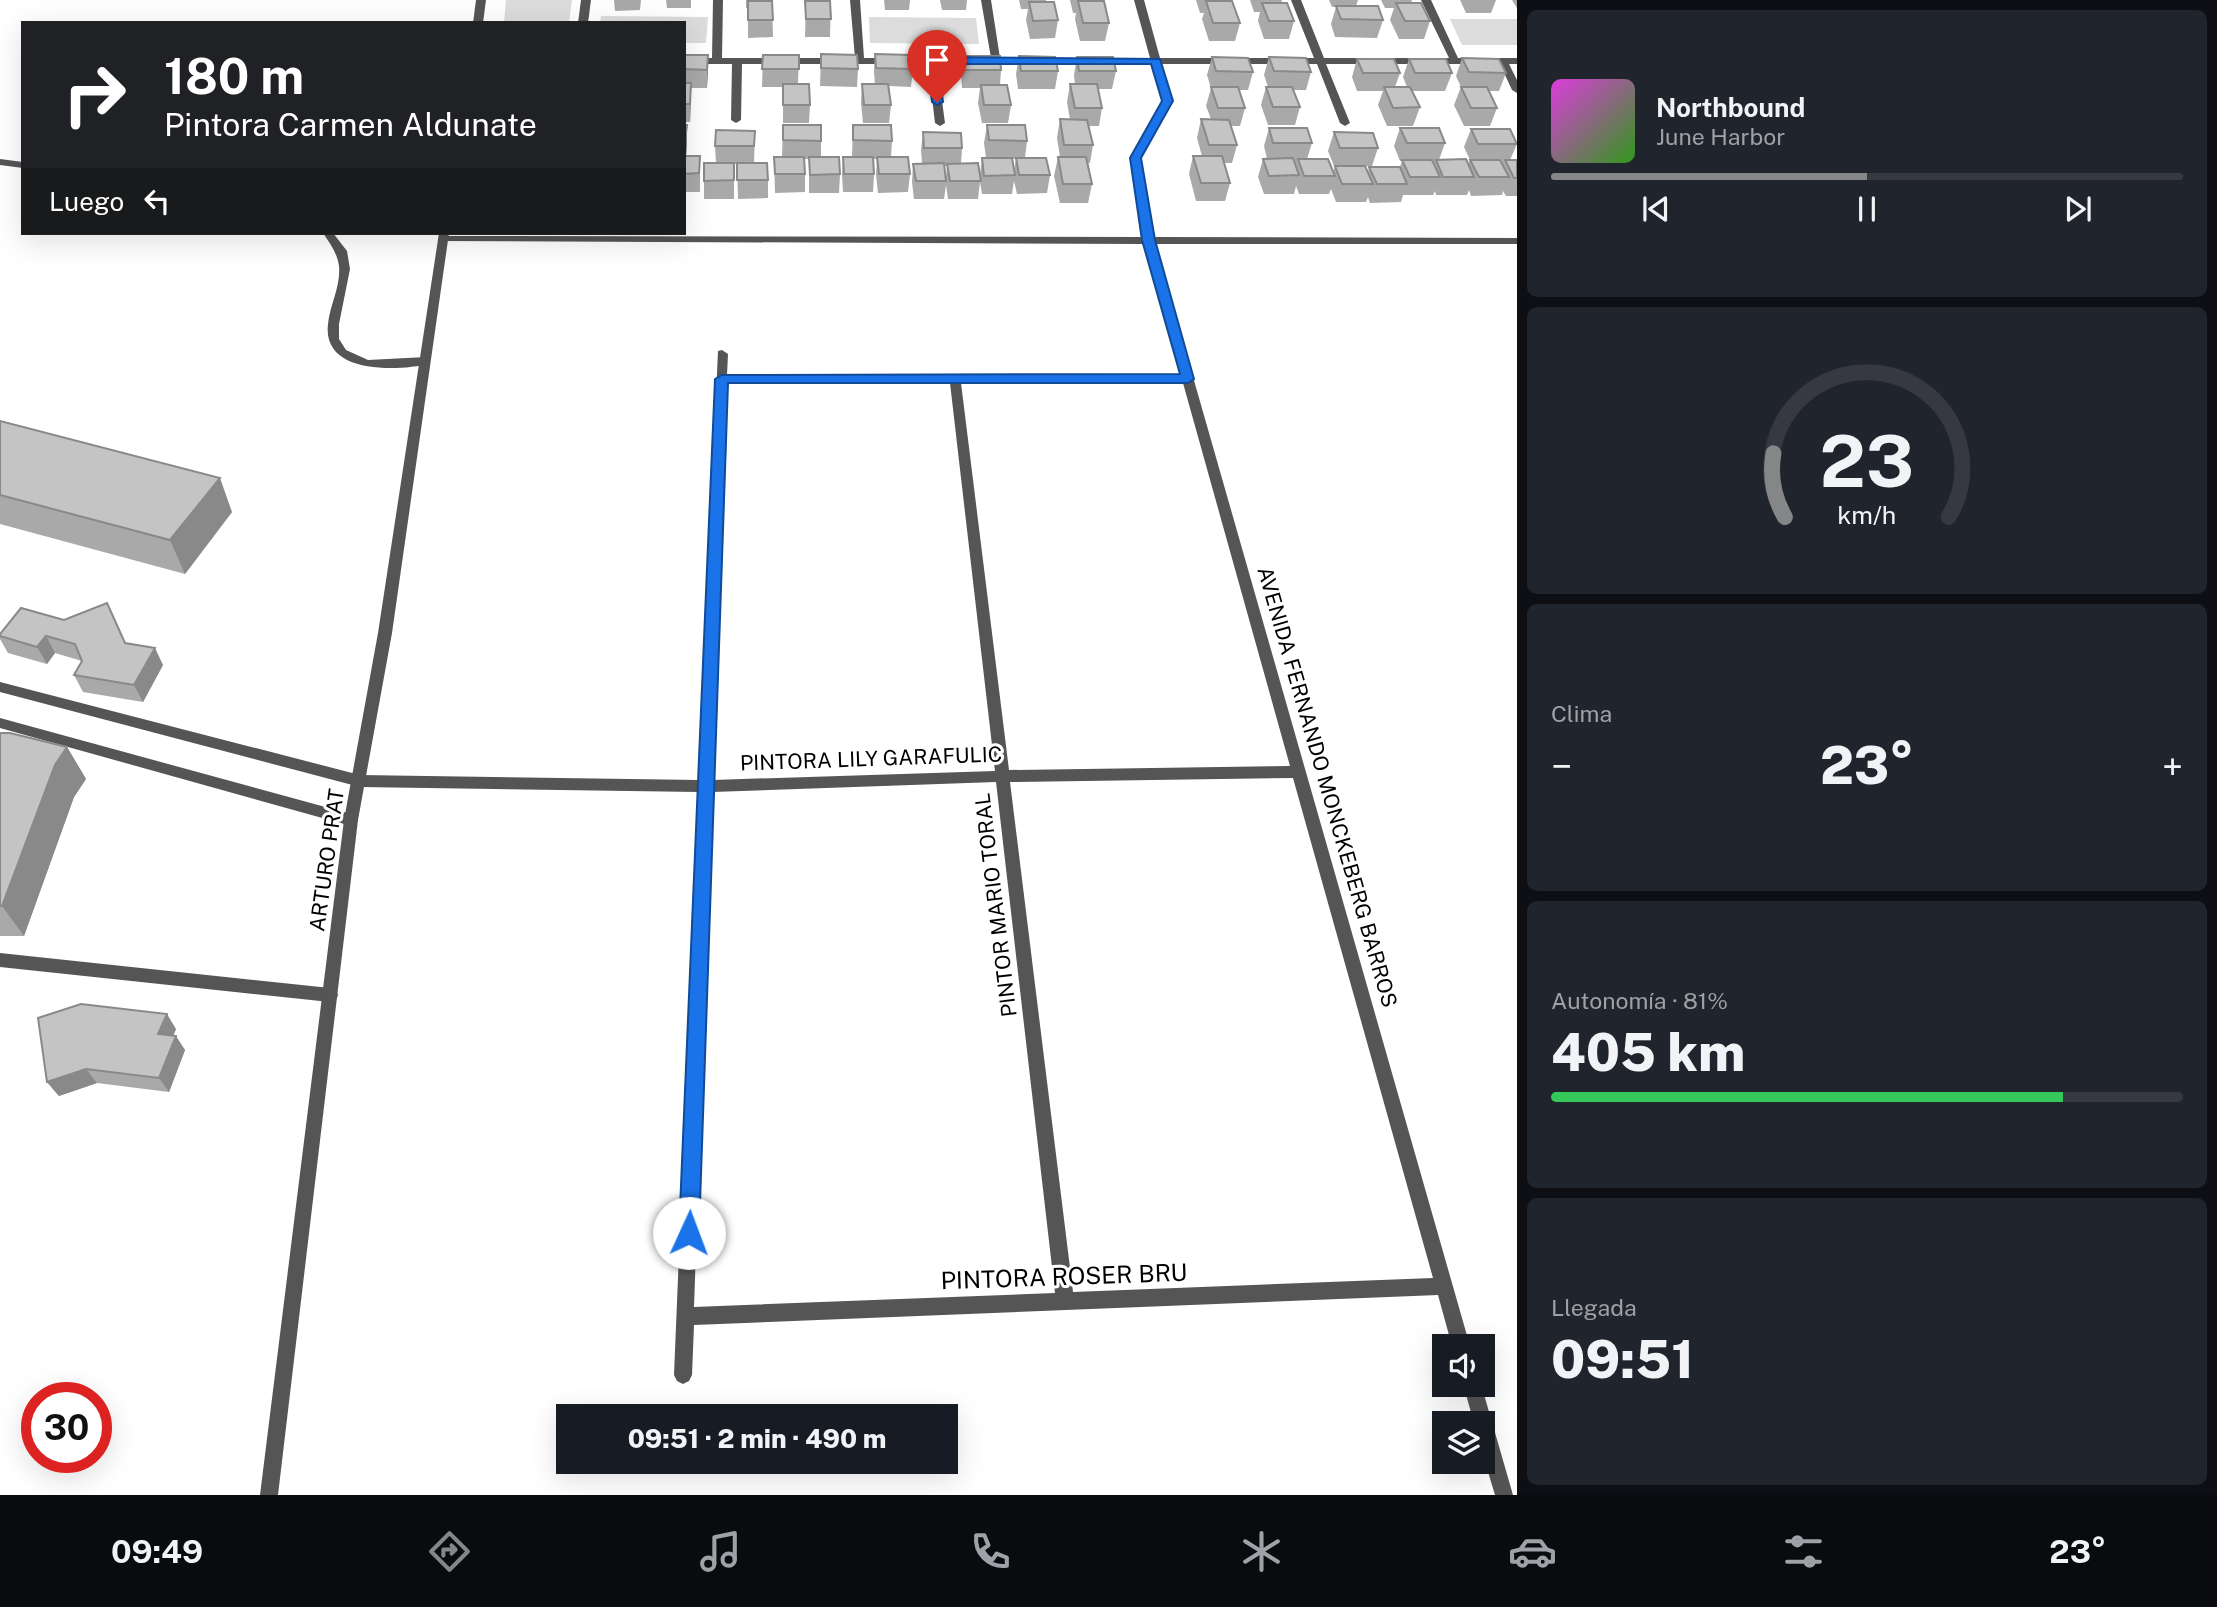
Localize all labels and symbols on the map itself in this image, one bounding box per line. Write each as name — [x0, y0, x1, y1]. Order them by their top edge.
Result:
pin — [907, 30, 967, 102]
street label: AVENIDA FERNANDO MONCKEBERG BARROS — [1252, 564, 1403, 1010]
street label: PINTORA LILY GARAFULIC — [739, 741, 1003, 776]
street label: ARTURO PRAT — [304, 787, 349, 933]
street label: PINTOR MARIO TORAL — [969, 792, 1022, 1018]
position arrow — [652, 1196, 726, 1270]
street label: PINTORA ROSER BRU — [940, 1258, 1188, 1294]
speed limit sign: 30 — [21, 1382, 112, 1473]

